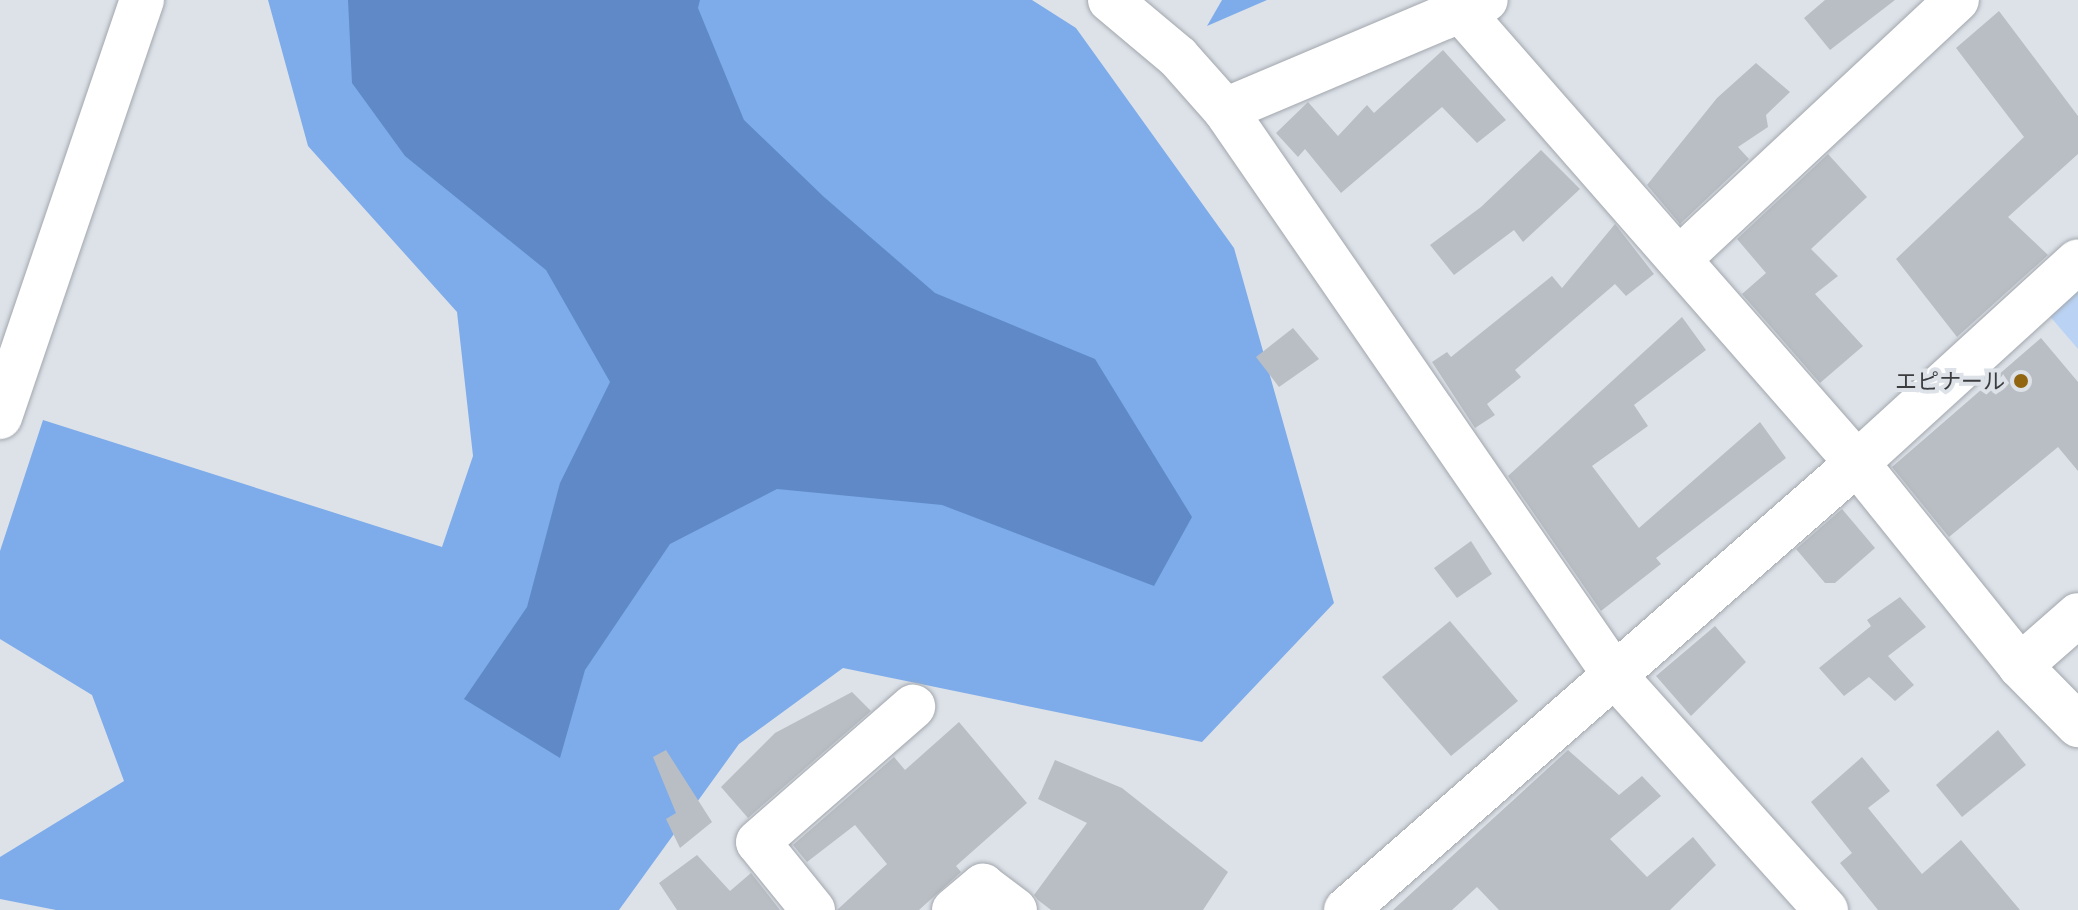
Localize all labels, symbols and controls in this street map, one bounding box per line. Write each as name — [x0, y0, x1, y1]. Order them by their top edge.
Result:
place label: エピナール — [1895, 368, 2005, 394]
marker: エピナール — [2012, 372, 2030, 390]

